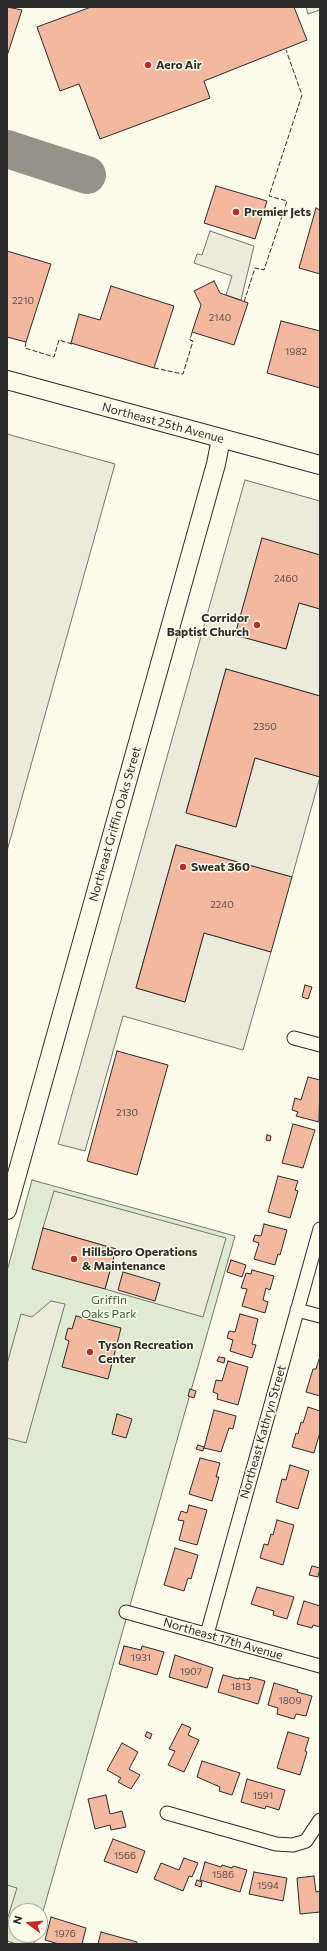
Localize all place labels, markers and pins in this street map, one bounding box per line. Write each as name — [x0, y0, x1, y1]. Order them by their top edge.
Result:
place label: Aero Air — [156, 58, 202, 72]
marker: Aero Air — [143, 60, 153, 70]
place label: Premier Jets — [244, 205, 311, 219]
marker: Premier Jets — [231, 207, 241, 217]
place label: Corridor Baptist Church — [167, 611, 249, 639]
marker: Corridor Baptist Church — [252, 620, 262, 630]
place label: Sweat 360 — [191, 860, 250, 874]
marker: Sweat 360 — [178, 862, 188, 872]
place label: Hillsboro Operations & Maintenance — [82, 1245, 197, 1273]
marker: Hillsboro Operations & Maintenance — [69, 1254, 79, 1264]
place label: Tyson Recreation Center — [98, 1338, 193, 1366]
marker: Tyson Recreation Center — [85, 1347, 95, 1357]

